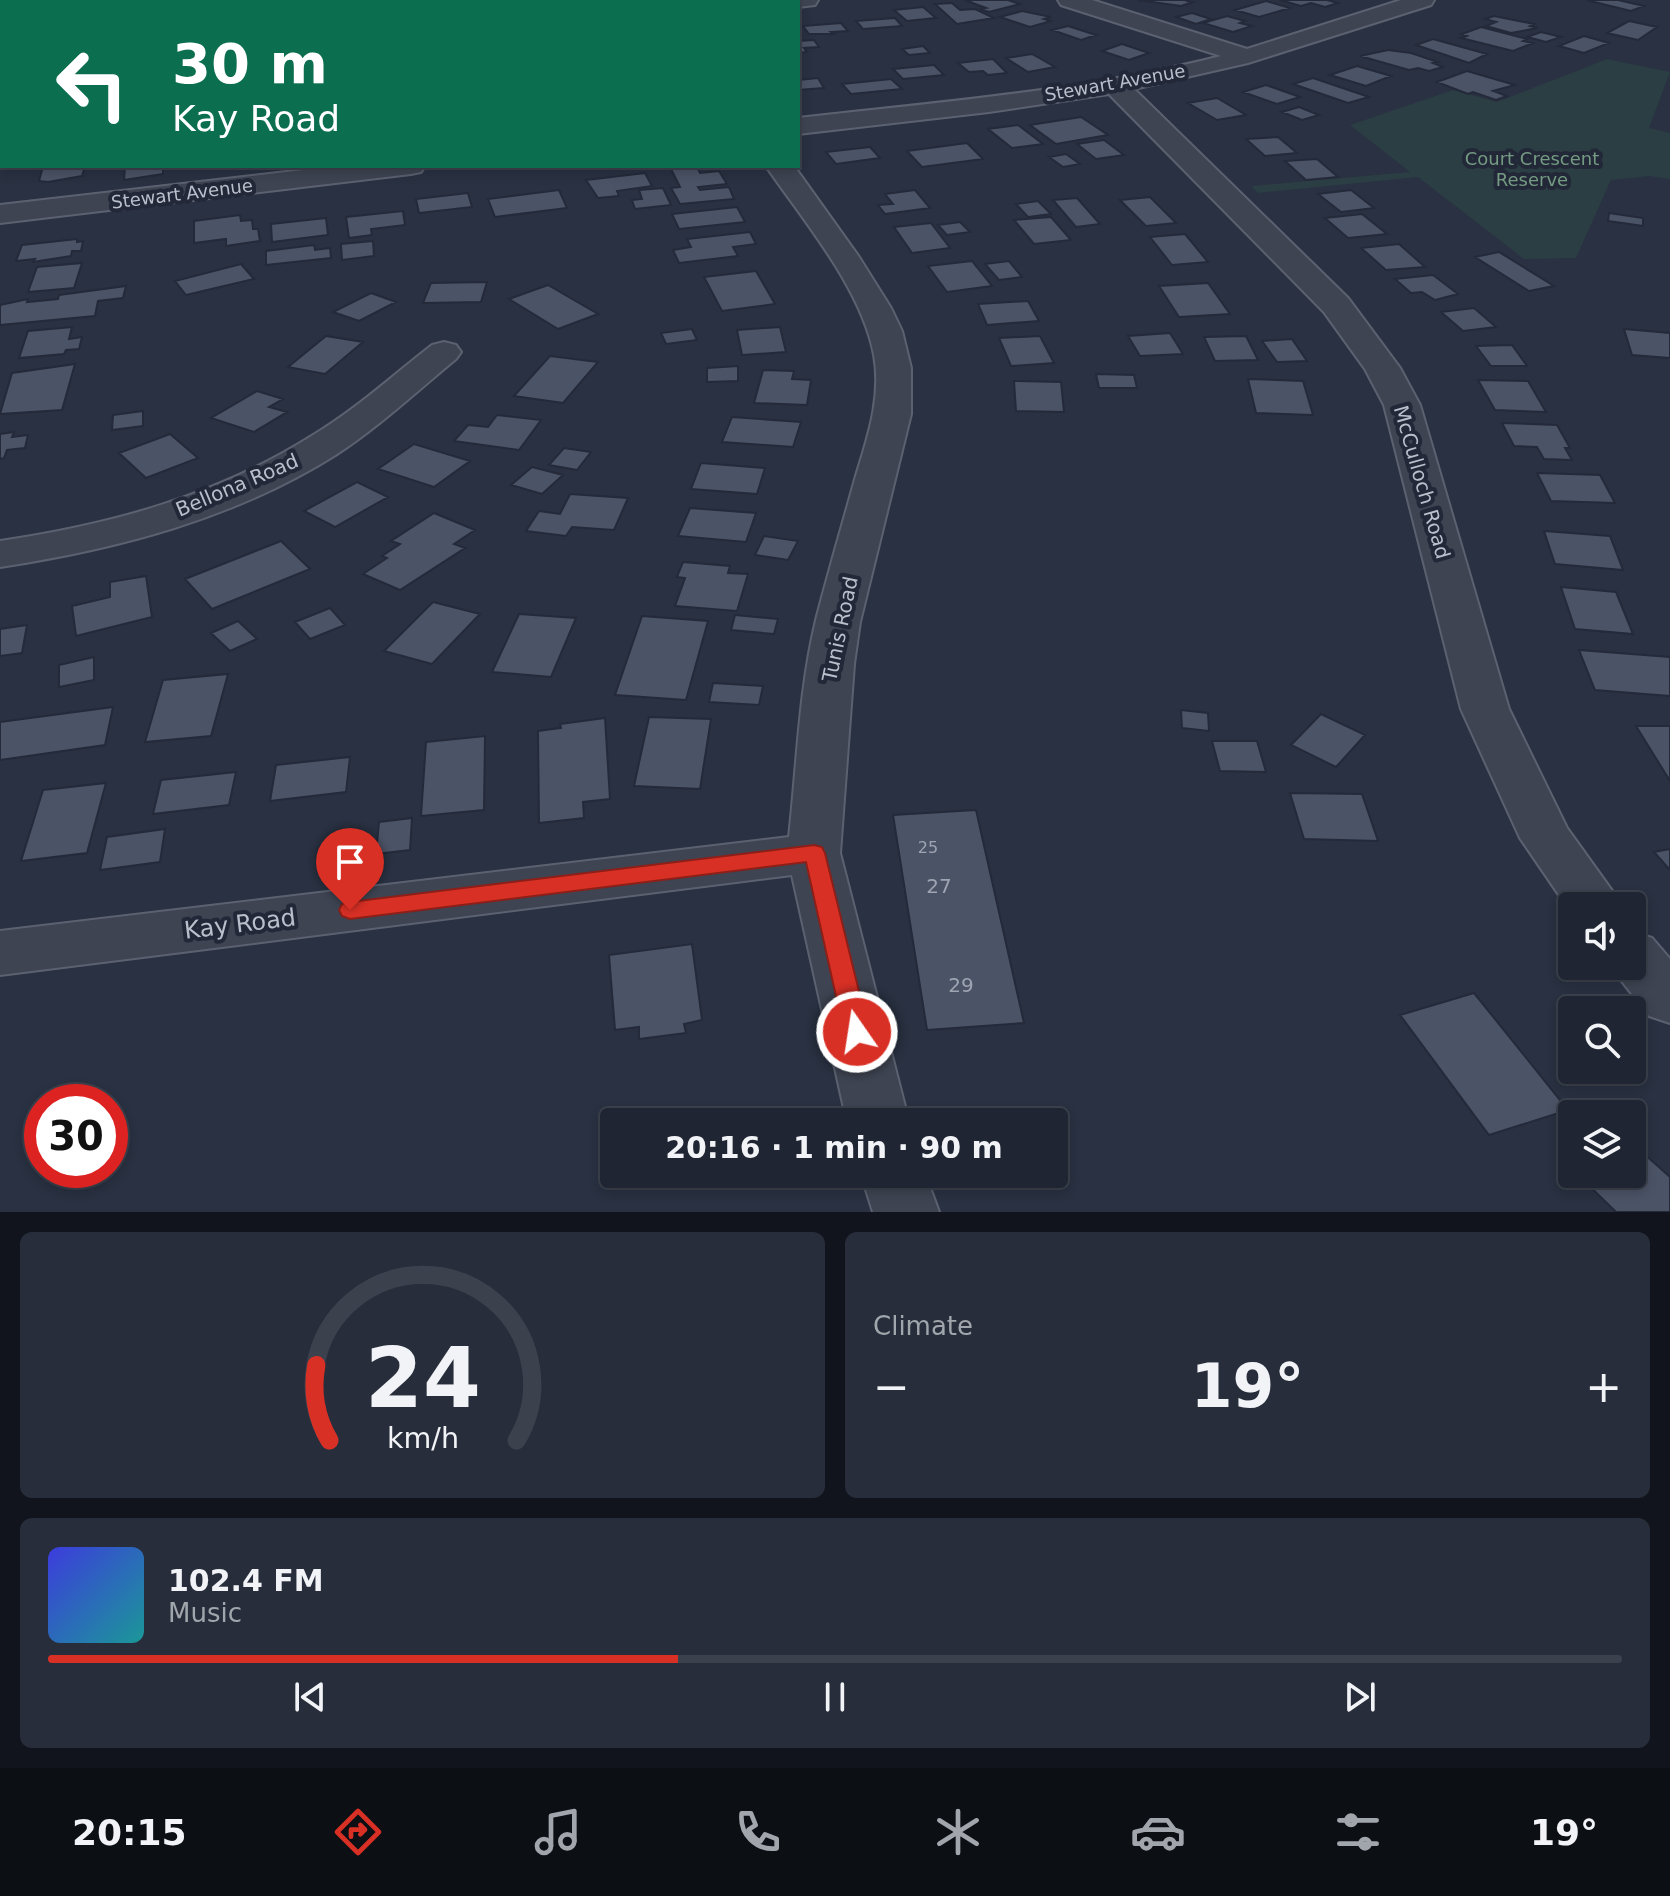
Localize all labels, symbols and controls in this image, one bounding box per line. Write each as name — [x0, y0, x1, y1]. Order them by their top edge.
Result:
text: 30 m — [172, 31, 328, 96]
icon: left — [40, 32, 144, 136]
street label: Stewart Avenue — [1043, 60, 1187, 105]
text: Kay Road — [172, 98, 340, 139]
park label: Court Crescent Reserve — [1465, 148, 1599, 190]
street label: Stewart Avenue — [110, 174, 254, 213]
street label: McCulloch Road — [1389, 403, 1455, 561]
street label: Bellona Road — [172, 448, 302, 522]
street label: Tunis Road — [817, 574, 863, 685]
pin — [316, 828, 384, 910]
house number: 25 — [918, 838, 938, 857]
icon: arrive — [328, 840, 372, 884]
house number: 27 — [926, 874, 952, 898]
map controls — [1558, 892, 1646, 1188]
button: sound — [1558, 892, 1646, 980]
street label: Kay Road — [183, 903, 297, 945]
house number: 29 — [948, 973, 974, 997]
position arrow — [815, 990, 899, 1074]
button: search — [1558, 996, 1646, 1084]
speed limit sign: 30 — [24, 1084, 128, 1188]
button: layers — [1558, 1100, 1646, 1188]
text: 20:16 · 1 min · 90 m — [665, 1130, 1003, 1165]
text: Climate — [873, 1311, 973, 1341]
text: 24 — [365, 1330, 480, 1427]
text: 19° — [1191, 1351, 1304, 1421]
text: − — [873, 1361, 910, 1412]
text: + — [1585, 1361, 1622, 1412]
text: km/h — [386, 1421, 459, 1455]
text: 102.4 FM — [168, 1563, 324, 1598]
text: Music — [168, 1598, 242, 1628]
icon: previous — [288, 1675, 332, 1719]
icon: pause — [813, 1675, 857, 1719]
icon: next — [1338, 1675, 1382, 1719]
icon: directions — [330, 1804, 386, 1860]
icon: music — [530, 1804, 586, 1860]
icon: phone — [730, 1804, 786, 1860]
icon: climate — [930, 1804, 986, 1860]
icon: car — [1130, 1804, 1186, 1860]
icon: filters — [1330, 1804, 1386, 1860]
text: 20:15 — [72, 1812, 187, 1853]
text: 19° — [1530, 1812, 1598, 1853]

